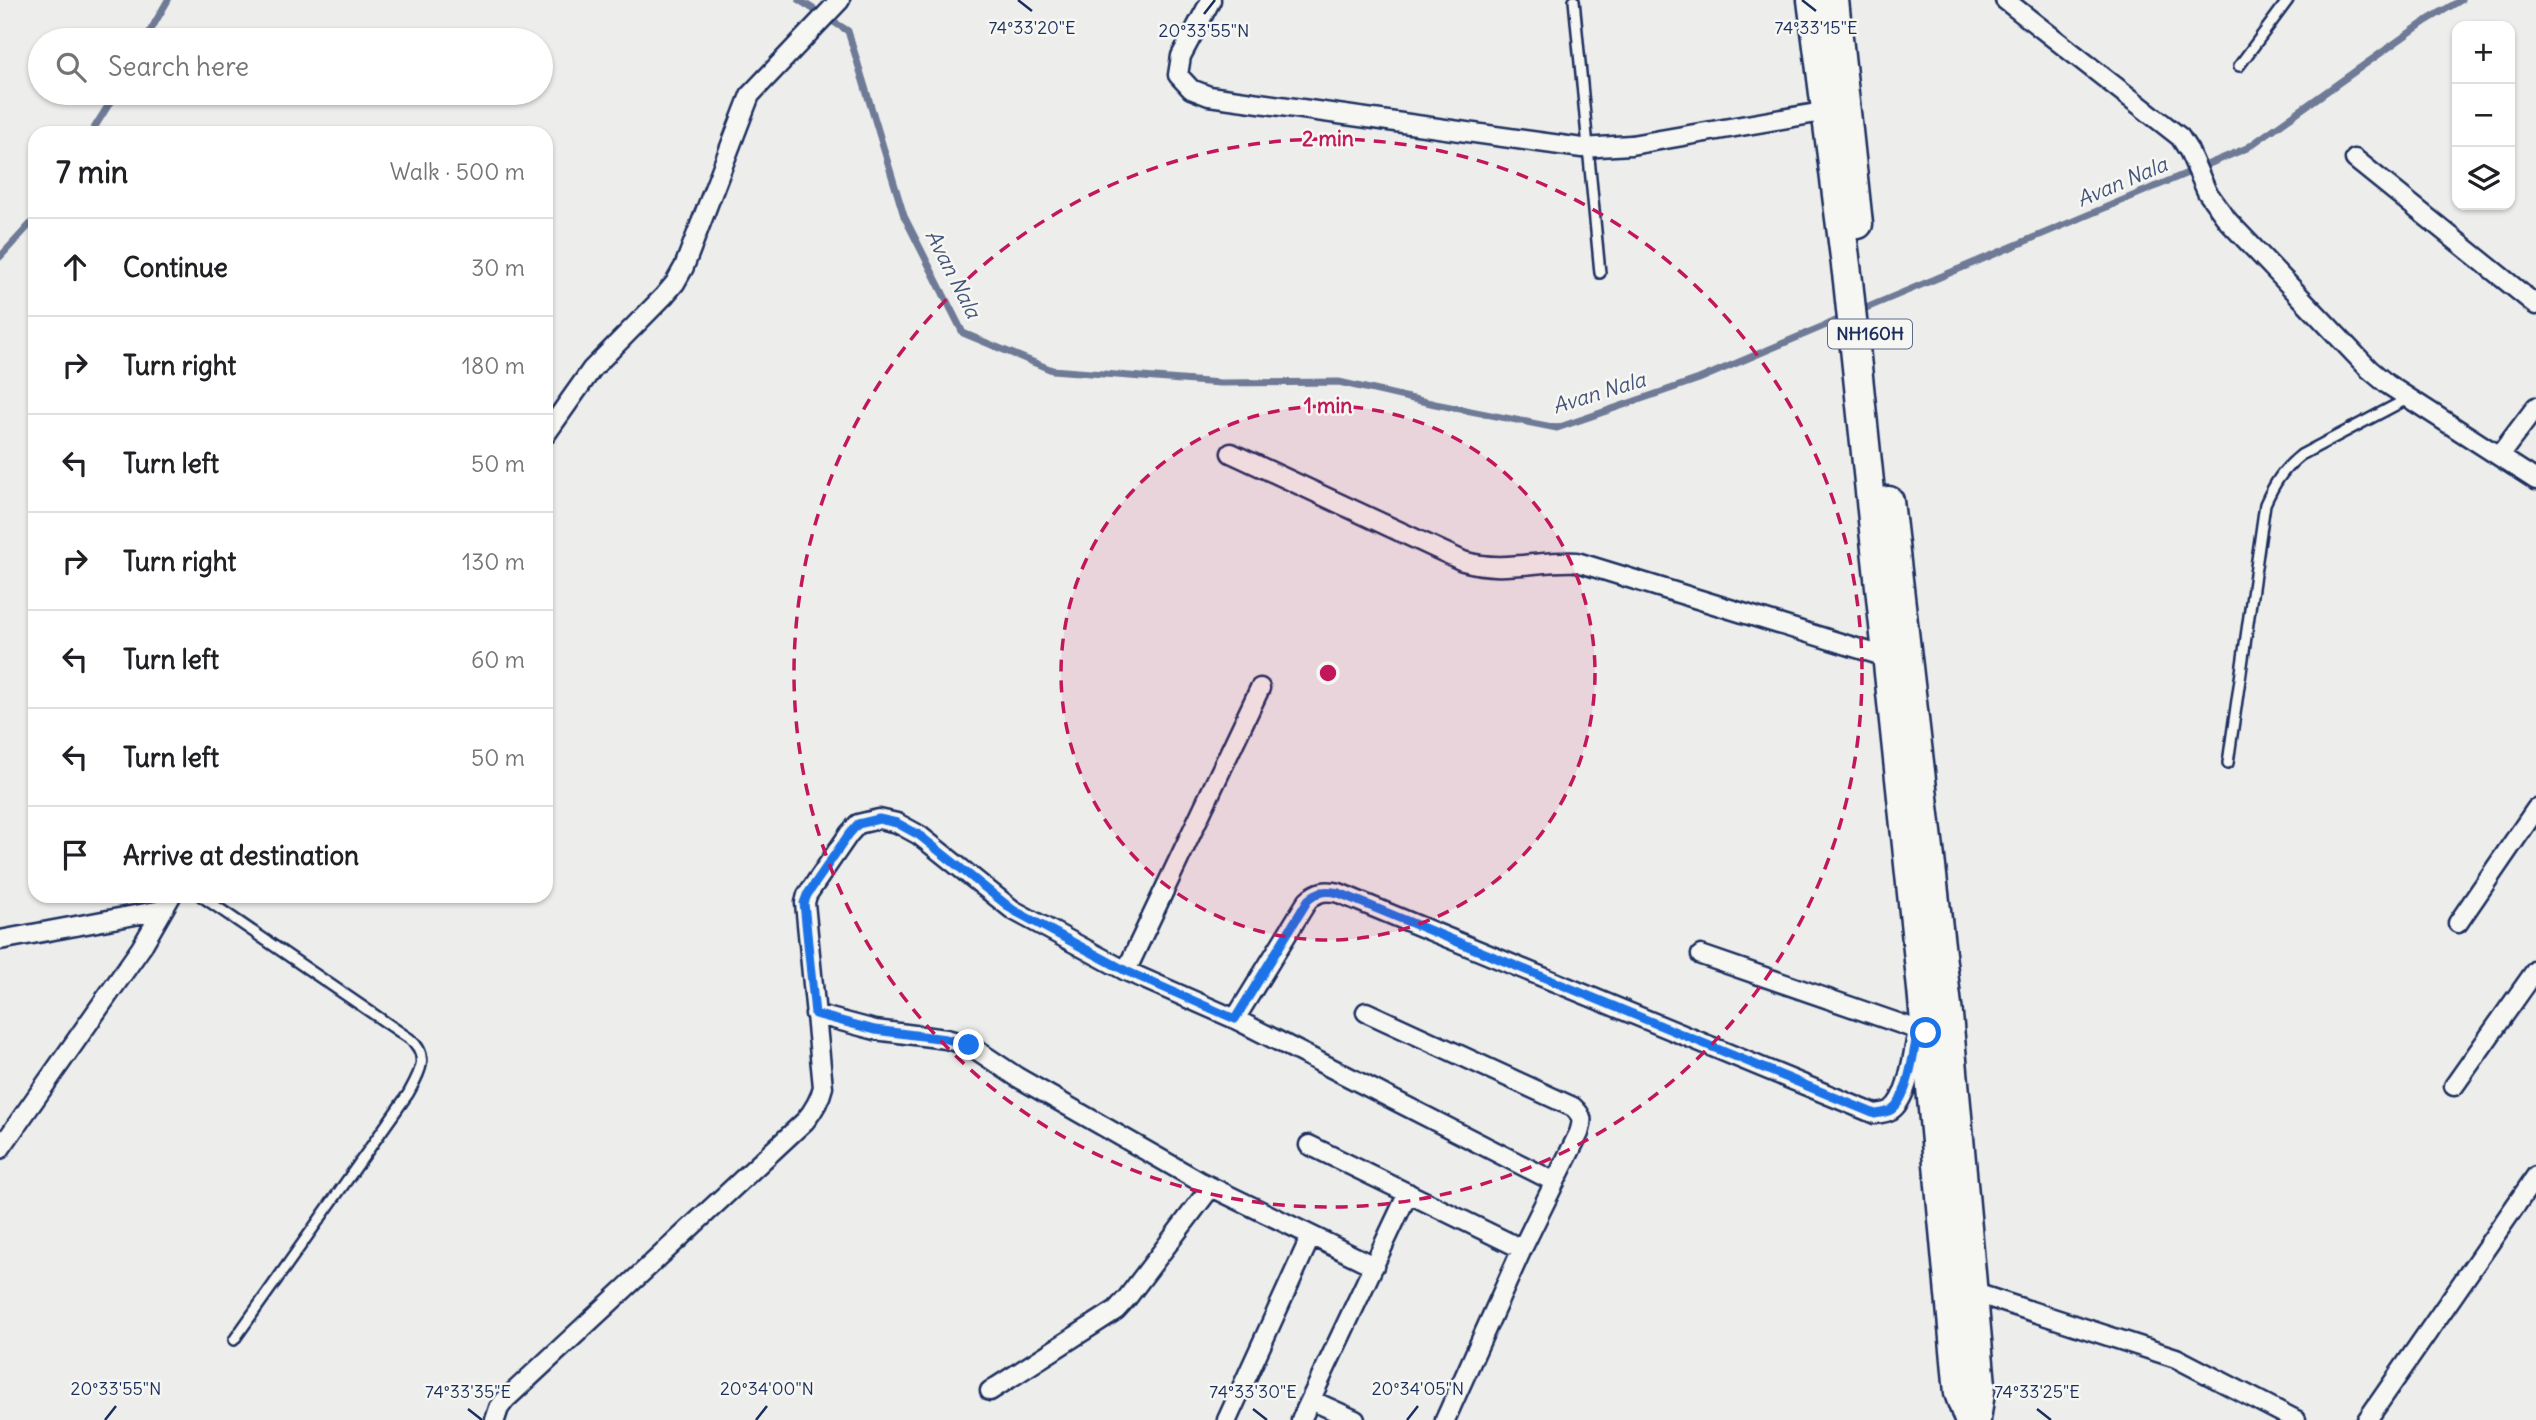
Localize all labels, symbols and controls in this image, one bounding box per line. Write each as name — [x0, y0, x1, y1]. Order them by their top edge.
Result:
text: 74°33'20"E — [988, 16, 1076, 39]
text: 74°33'15"E — [1775, 16, 1857, 39]
text: 20°33'55"N — [1159, 19, 1249, 42]
map controls — [2452, 21, 2515, 210]
button: + — [2452, 21, 2515, 84]
search box — [28, 28, 553, 105]
icon: search — [52, 48, 90, 86]
text: Search here — [108, 50, 249, 83]
button: − — [2452, 84, 2515, 147]
text: 2 min — [1302, 125, 1354, 152]
button: layers — [2452, 147, 2515, 210]
water label: Avan Nala — [2073, 150, 2172, 213]
text: 7 min — [56, 153, 128, 191]
text: Walk · 500 m — [390, 157, 525, 186]
water label: Avan Nala — [920, 225, 988, 323]
icon: ahead — [56, 248, 94, 286]
text: Continue — [123, 251, 228, 284]
text: 30 m — [471, 253, 525, 282]
road number: NH160H — [1828, 320, 1912, 348]
icon: right — [56, 346, 94, 384]
text: Turn right — [123, 349, 236, 382]
text: 180 m — [462, 351, 525, 380]
water label: Avan Nala — [1549, 365, 1649, 419]
text: 1 min — [1304, 392, 1352, 419]
icon: left — [56, 444, 94, 482]
text: Turn left — [123, 447, 219, 480]
text: 50 m — [471, 449, 525, 478]
icon: right — [56, 542, 94, 580]
text: Turn right — [123, 545, 236, 578]
text: 130 m — [462, 547, 525, 576]
icon: left — [56, 640, 94, 678]
text: Turn left — [123, 643, 219, 676]
text: 60 m — [471, 645, 525, 674]
centre of rings — [1316, 661, 1340, 685]
icon: left — [56, 738, 94, 776]
text: Turn left — [123, 741, 219, 774]
text: 50 m — [471, 743, 525, 772]
icon: arrive — [56, 836, 94, 874]
text: Arrive at destination — [123, 839, 359, 872]
route start — [1910, 1017, 1941, 1048]
route end — [953, 1029, 984, 1060]
text: 20°33'55"N — [71, 1377, 161, 1400]
text: 20°34'00"N — [720, 1377, 814, 1400]
text: 20°34'05"N — [1372, 1377, 1464, 1400]
text: 74°33'35"E — [425, 1380, 511, 1403]
text: 74°33'30"E — [1209, 1380, 1297, 1403]
text: 74°33'25"E — [1994, 1380, 2080, 1403]

